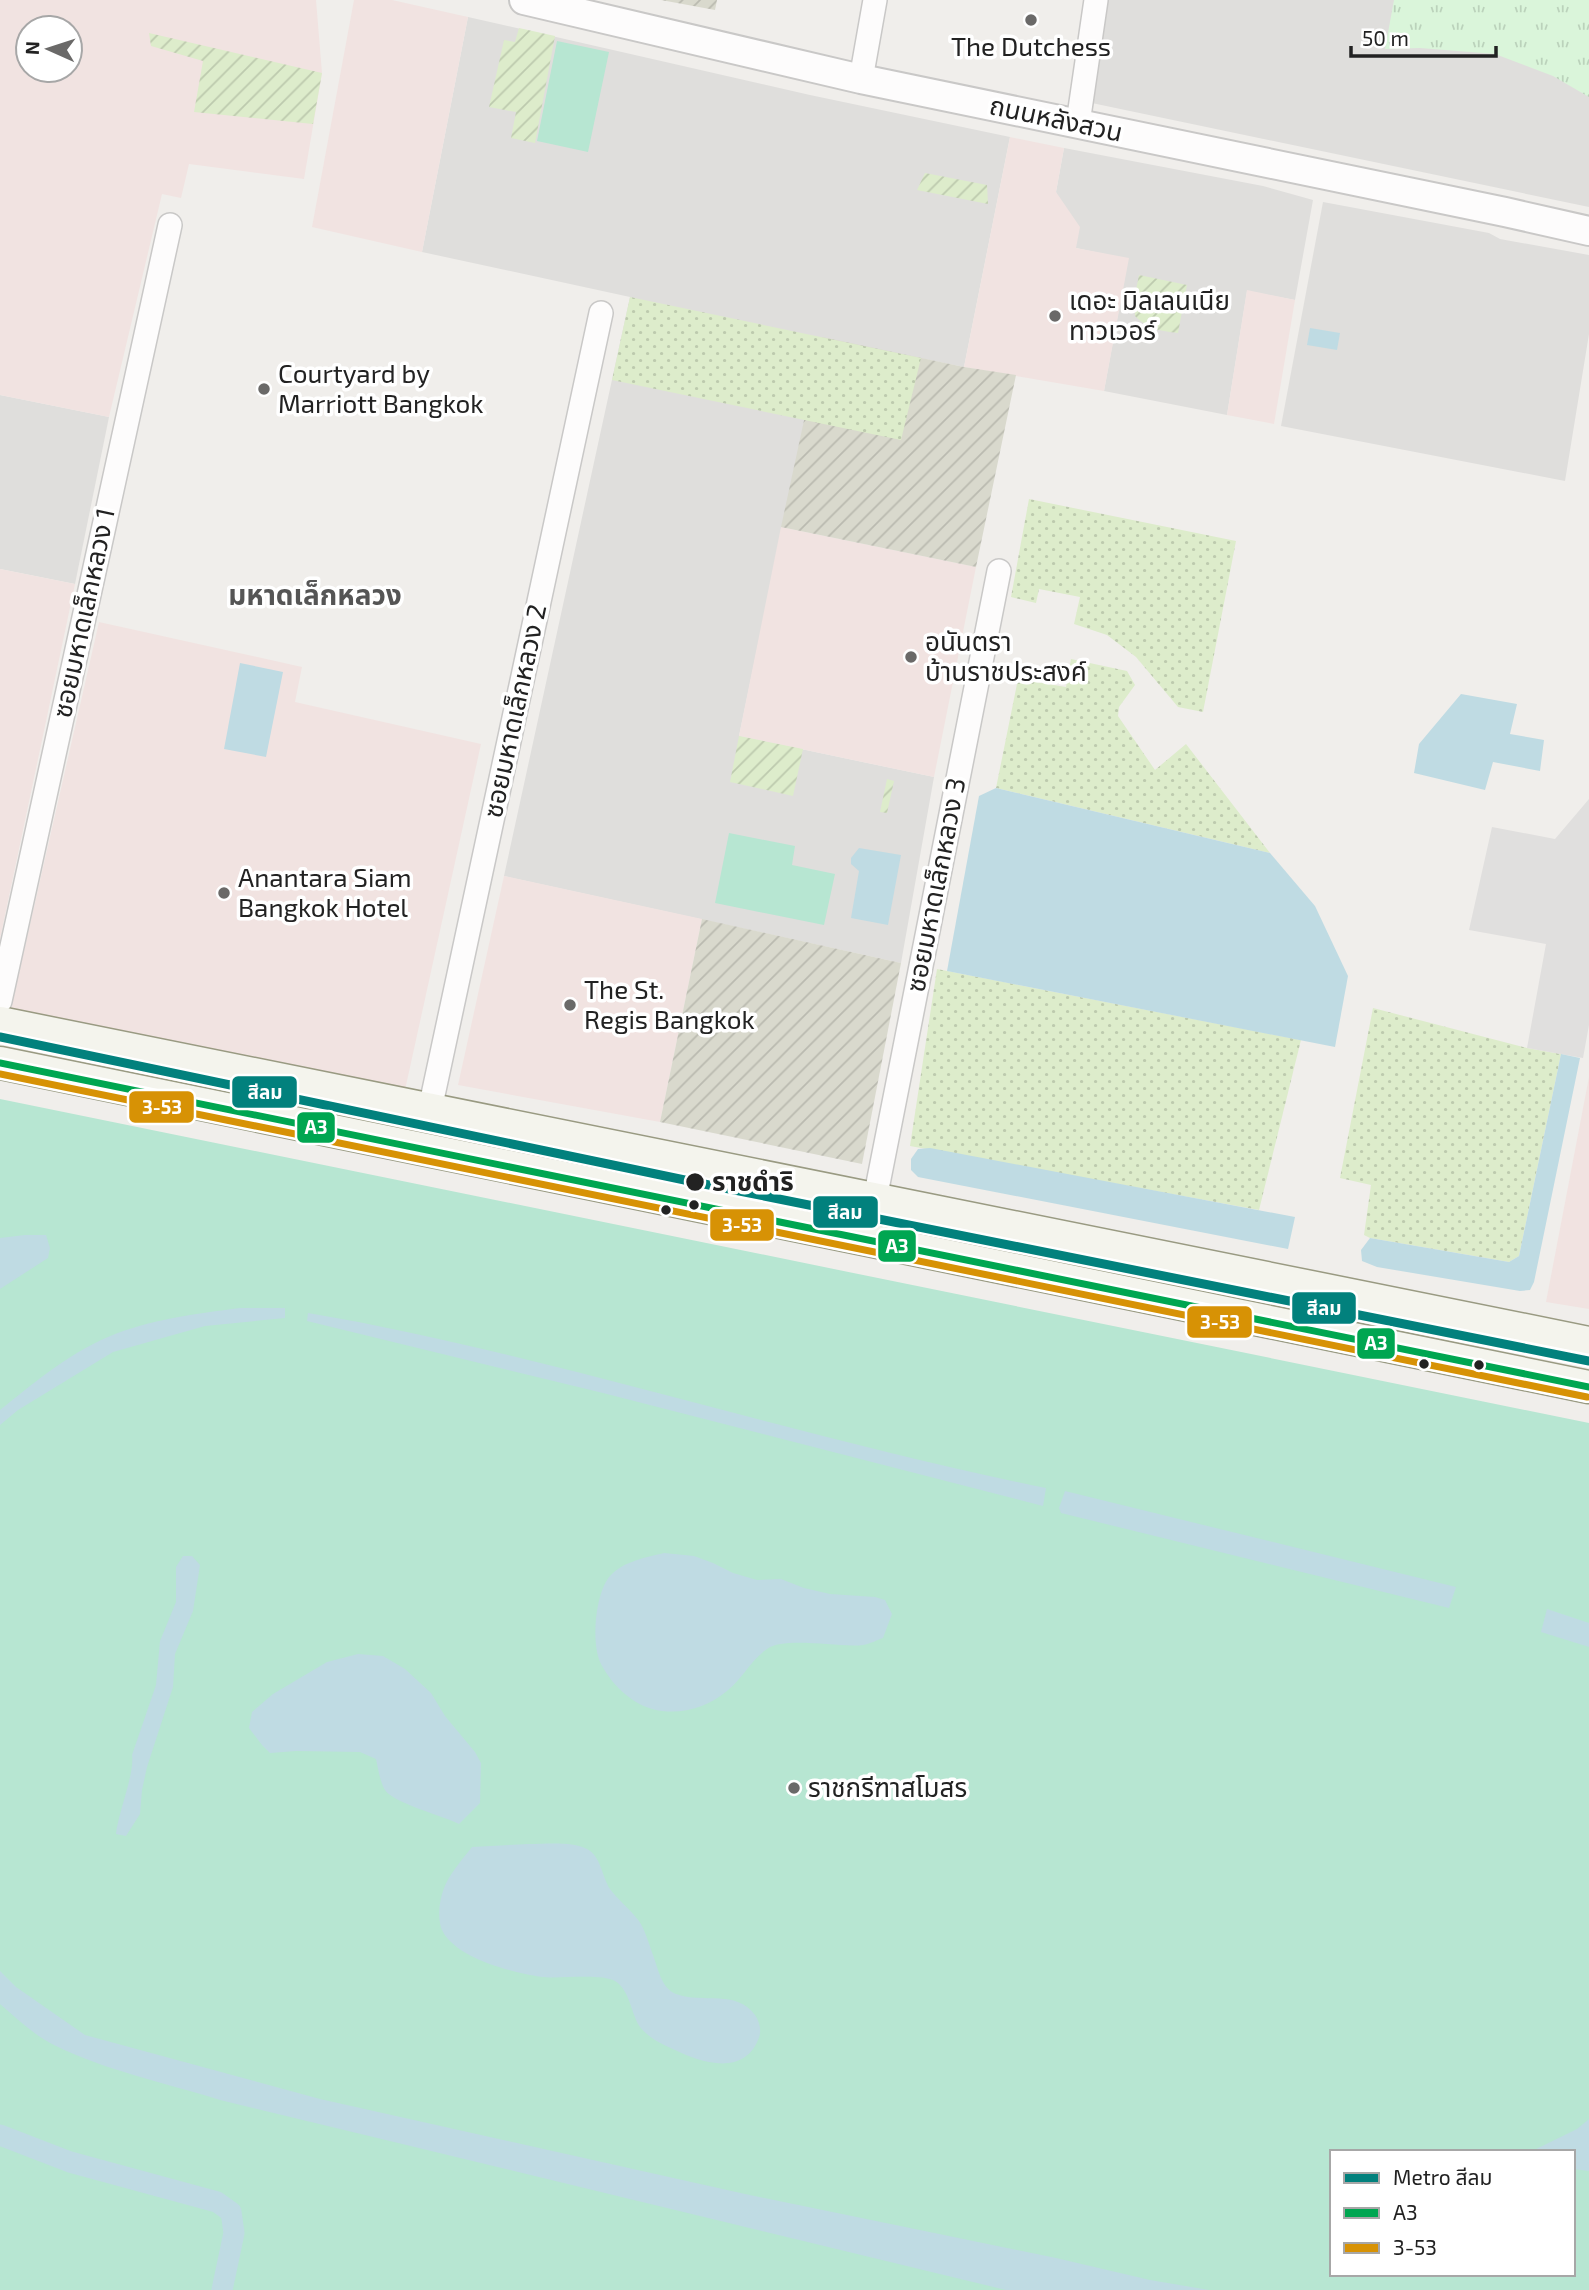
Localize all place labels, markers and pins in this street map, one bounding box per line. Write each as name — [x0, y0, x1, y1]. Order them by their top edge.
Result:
marker: The Dutchess — [1023, 12, 1039, 28]
place label: The Dutchess — [951, 30, 1111, 61]
place label: เดอะ มิลเลนเนีย ทาวเวอร์ — [1069, 284, 1230, 345]
marker: เดอะ มิลเลนเนีย ทาวเวอร์ — [1047, 308, 1063, 324]
place label: Courtyard by Marriott Bangkok — [278, 357, 484, 418]
marker: Courtyard by Marriott Bangkok — [256, 381, 272, 397]
place label: อนันตรา บ้านราชประสงค์ — [925, 625, 1087, 686]
marker: อนันตรา บ้านราชประสงค์ — [903, 649, 919, 665]
place label: Anantara Siam Bangkok Hotel — [238, 861, 411, 922]
marker: Anantara Siam Bangkok Hotel — [216, 885, 232, 901]
place label: The St. Regis Bangkok — [584, 973, 755, 1034]
marker: The St. Regis Bangkok — [562, 997, 578, 1013]
place label: ราชดำริ — [712, 1165, 794, 1196]
marker: ราชดำริ — [684, 1171, 706, 1193]
unlabelled marker — [687, 1198, 701, 1212]
unlabelled marker — [659, 1203, 673, 1217]
unlabelled marker — [1417, 1357, 1431, 1371]
unlabelled marker — [1472, 1358, 1486, 1372]
place label: ราชกรีฑาสโมสร — [808, 1771, 967, 1802]
marker: ราชกรีฑาสโมสร — [786, 1780, 802, 1796]

